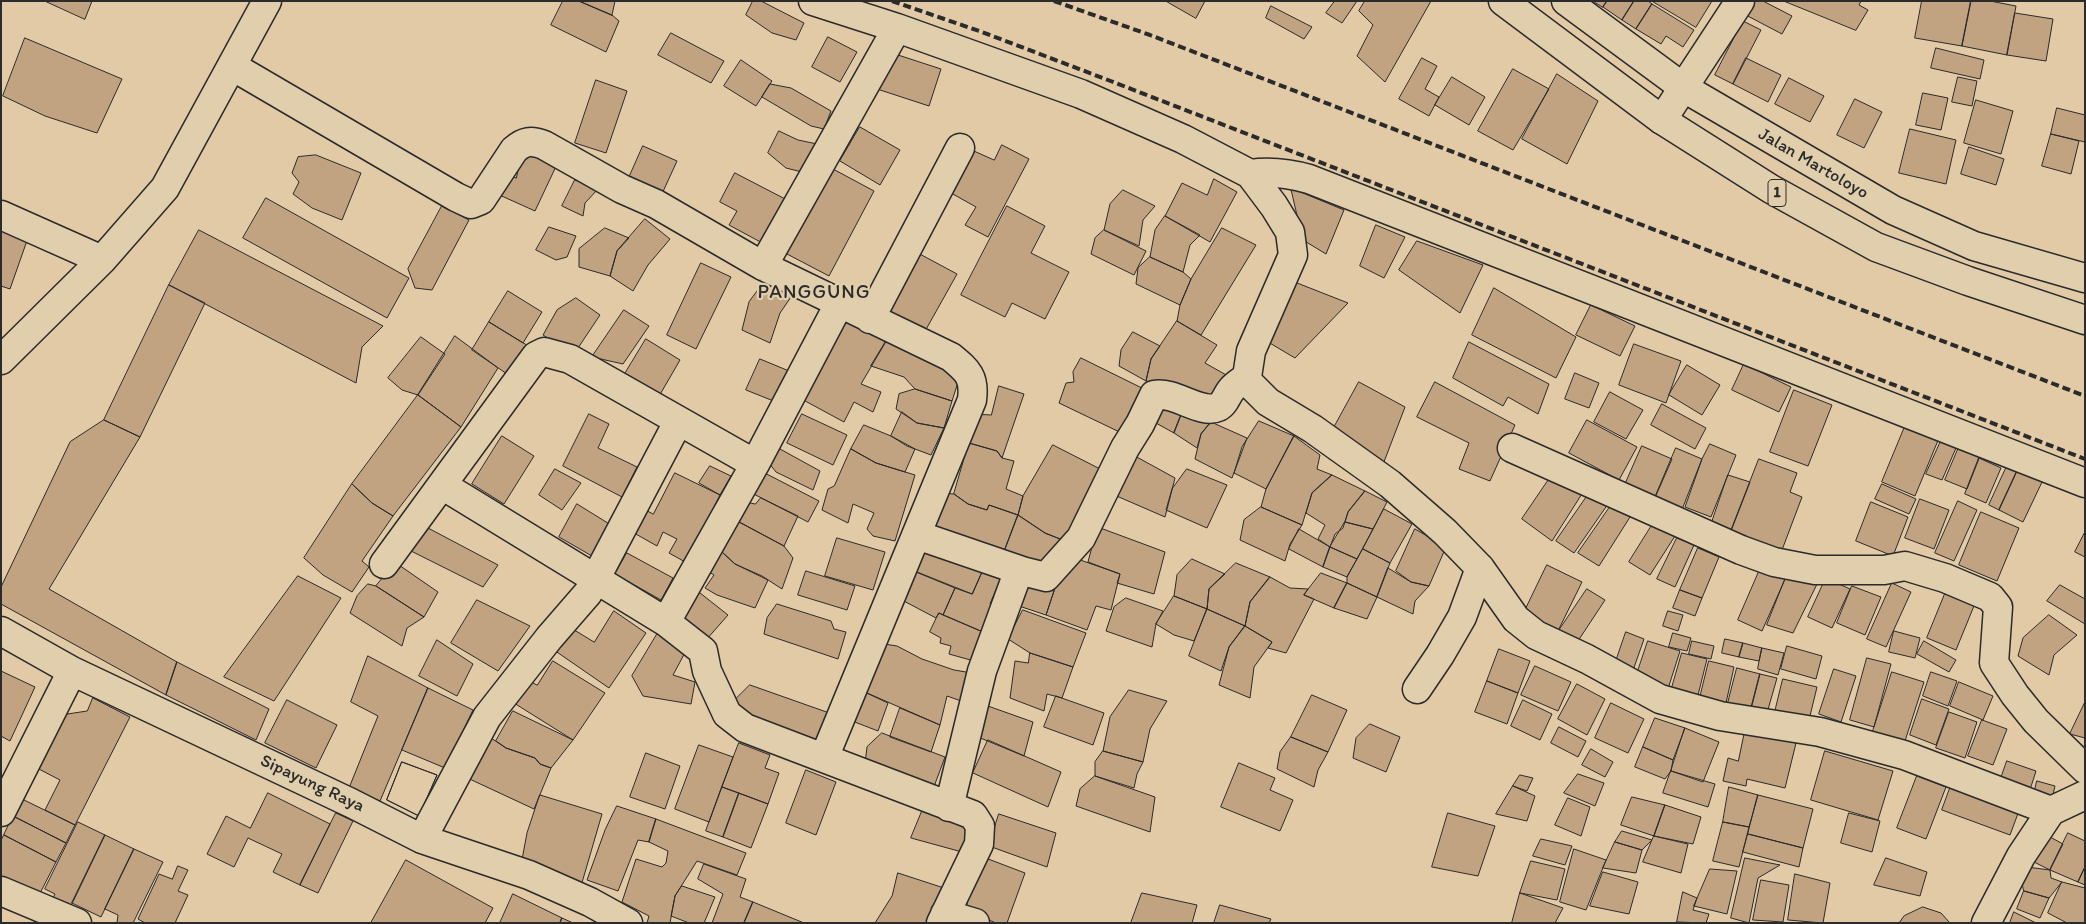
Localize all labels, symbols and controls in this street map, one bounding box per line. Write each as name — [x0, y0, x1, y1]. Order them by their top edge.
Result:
street label: Jalan Martoloyo — [1754, 124, 1872, 204]
road number: 1 — [1768, 180, 1786, 207]
district label: PANGGUNG — [756, 281, 872, 305]
street label: Sipayung Raya — [256, 750, 368, 818]

